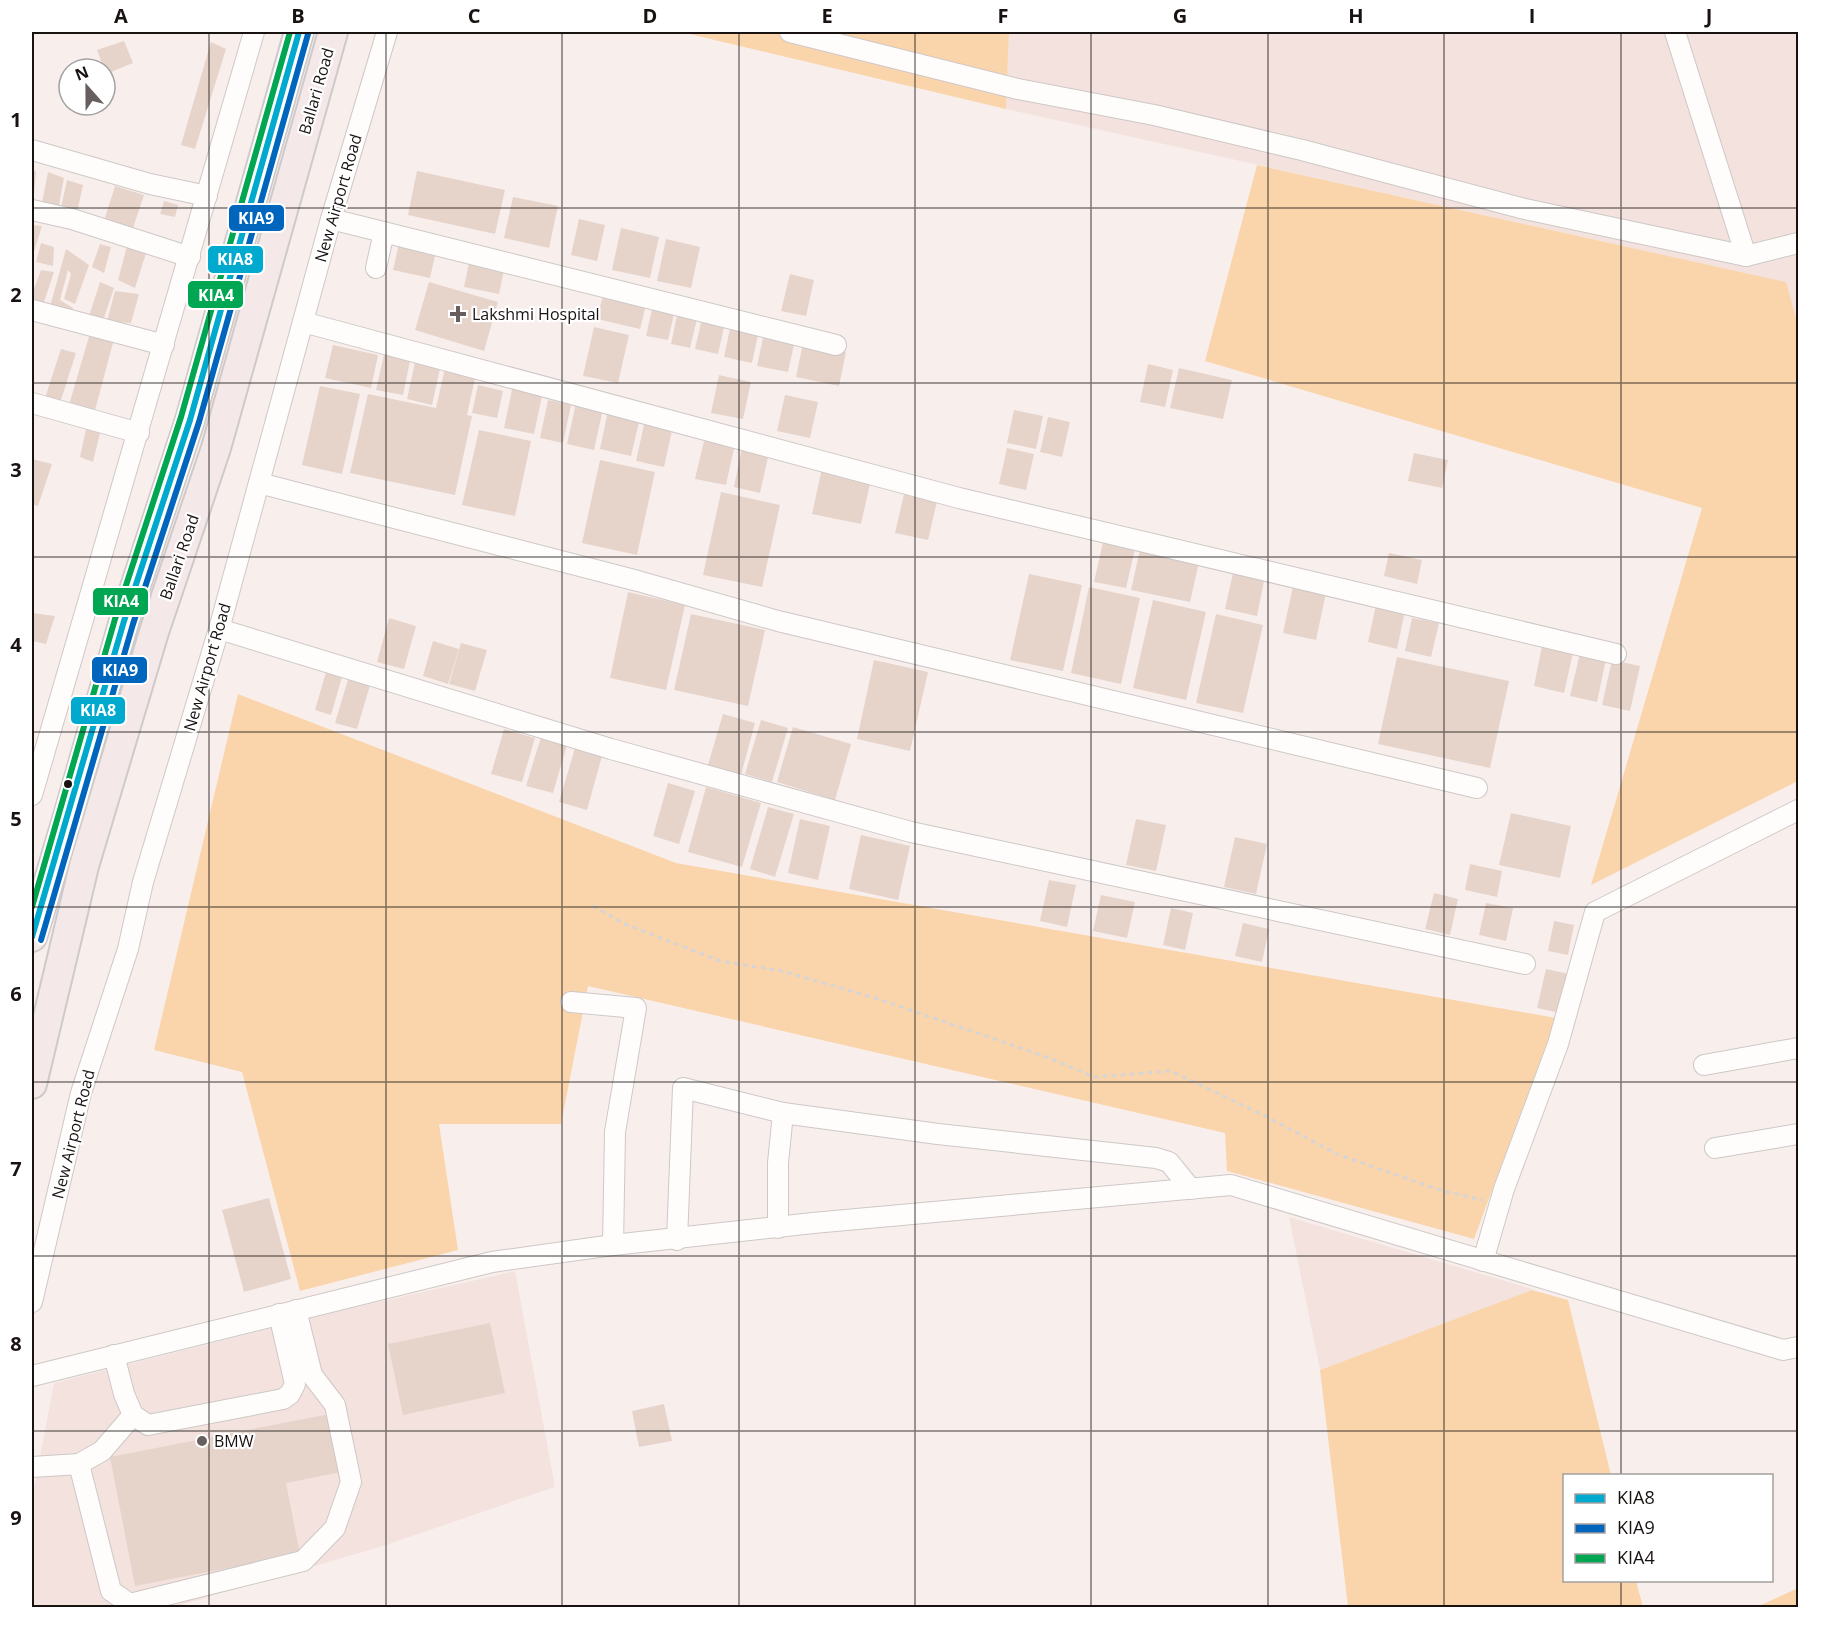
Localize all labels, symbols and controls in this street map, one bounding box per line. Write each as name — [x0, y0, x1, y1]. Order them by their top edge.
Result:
text: A — [114, 2, 128, 29]
text: B — [291, 2, 305, 29]
text: C — [468, 2, 481, 29]
text: D — [643, 2, 657, 29]
text: E — [821, 2, 833, 29]
text: F — [998, 2, 1008, 29]
text: G — [1173, 2, 1187, 29]
text: H — [1348, 2, 1364, 29]
text: I — [1529, 2, 1535, 29]
text: J — [1704, 2, 1712, 29]
street label: Ballari Road — [293, 45, 339, 137]
north arrow — [57, 57, 117, 117]
text: N — [72, 60, 92, 86]
text: 1 — [10, 106, 22, 133]
street label: New Airport Road — [309, 131, 367, 265]
line badge: KIA9 — [228, 204, 285, 232]
text: KIA9 — [238, 207, 274, 229]
line badge: KIA8 — [207, 245, 264, 274]
text: KIA8 — [217, 248, 253, 270]
line badge: KIA4 — [187, 280, 244, 309]
text: 2 — [10, 281, 22, 308]
text: KIA4 — [198, 284, 234, 306]
place label: Lakshmi Hospital — [472, 303, 600, 325]
marker: Lakshmi Hospital — [449, 305, 467, 323]
text: 3 — [10, 456, 22, 483]
street label: Ballari Road — [154, 511, 204, 603]
line badge: KIA4 — [92, 587, 149, 616]
text: KIA4 — [103, 590, 139, 612]
street label: New Airport Road — [178, 600, 236, 734]
text: 4 — [10, 631, 22, 658]
line badge: KIA9 — [91, 656, 148, 684]
text: KIA9 — [102, 659, 138, 681]
line badge: KIA8 — [70, 696, 126, 725]
text: KIA8 — [80, 699, 116, 721]
unlabelled marker — [62, 778, 74, 790]
text: 5 — [10, 805, 22, 832]
text: 6 — [10, 980, 22, 1007]
street label: New Airport Road — [46, 1067, 100, 1201]
text: 7 — [10, 1155, 22, 1182]
text: 8 — [10, 1330, 22, 1357]
place label: BMW — [214, 1430, 254, 1452]
marker: BMW — [195, 1434, 209, 1448]
legend — [1563, 1474, 1773, 1582]
text: KIA8 — [1617, 1485, 1655, 1509]
text: 9 — [10, 1504, 22, 1531]
text: KIA9 — [1617, 1515, 1655, 1539]
text: KIA4 — [1617, 1545, 1655, 1569]

